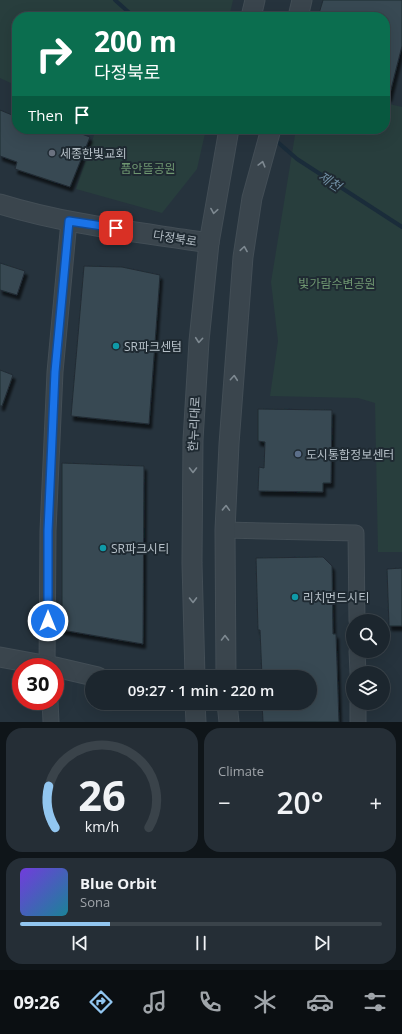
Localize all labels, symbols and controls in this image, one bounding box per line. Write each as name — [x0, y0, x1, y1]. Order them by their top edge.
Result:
text: 200 m — [94, 22, 177, 60]
icon: right — [28, 28, 80, 80]
text: 다정북로 — [94, 60, 160, 84]
icon: arrive — [71, 104, 93, 126]
text: Then — [28, 105, 63, 125]
place label: 세종한빛교회 — [60, 145, 126, 162]
marker: 세종한빛교회 — [47, 148, 57, 158]
park label: 품안뜰공원 — [120, 160, 176, 177]
one-way arrow — [257, 160, 266, 167]
water label: 제천 — [315, 167, 346, 196]
one-way arrow — [210, 208, 219, 214]
pin — [99, 211, 133, 245]
icon: arrive — [105, 217, 127, 239]
street label: 다정북로 — [152, 226, 198, 250]
one-way arrow — [239, 246, 248, 252]
park label: 빛가람수변공원 — [298, 275, 376, 292]
one-way arrow — [195, 337, 204, 343]
place label: SR파크센텀 — [124, 338, 182, 355]
marker: SR파크센텀 — [111, 341, 121, 351]
one-way arrow — [230, 375, 239, 381]
street label: 한누리대로 — [184, 396, 204, 452]
place label: 도시통합정보센터 — [306, 446, 394, 463]
marker: 도시통합정보센터 — [293, 449, 303, 459]
one-way arrow — [189, 467, 197, 473]
one-way arrow — [222, 505, 230, 511]
place label: SR파크시티 — [111, 540, 169, 557]
marker: SR파크시티 — [98, 543, 108, 553]
place label: 리치먼드시티 — [303, 589, 369, 606]
marker: 리치먼드시티 — [290, 592, 300, 602]
one-way arrow — [189, 597, 197, 603]
position arrow — [27, 600, 69, 642]
map controls — [346, 614, 390, 710]
button: search — [346, 614, 390, 658]
one-way arrow — [221, 635, 229, 641]
speed limit sign: 30 — [12, 658, 64, 710]
button: layers — [346, 666, 390, 710]
text: 09:27 · 1 min · 220 m — [128, 680, 274, 700]
text: Climate — [218, 762, 264, 780]
text: 26 — [78, 767, 126, 823]
text: 20° — [276, 782, 324, 823]
text: − — [218, 787, 231, 817]
text: + — [369, 787, 382, 817]
text: km/h — [85, 817, 119, 836]
text: Blue Orbit — [80, 873, 157, 893]
text: Sona — [80, 893, 110, 911]
icon: previous — [69, 932, 91, 954]
icon: pause — [190, 932, 212, 954]
icon: next — [311, 932, 333, 954]
icon: directions — [87, 988, 115, 1016]
icon: music — [141, 988, 169, 1016]
icon: phone — [196, 988, 224, 1016]
icon: climate — [251, 988, 279, 1016]
icon: car — [306, 988, 334, 1016]
icon: filters — [361, 988, 389, 1016]
text: 09:26 — [13, 990, 60, 1014]

